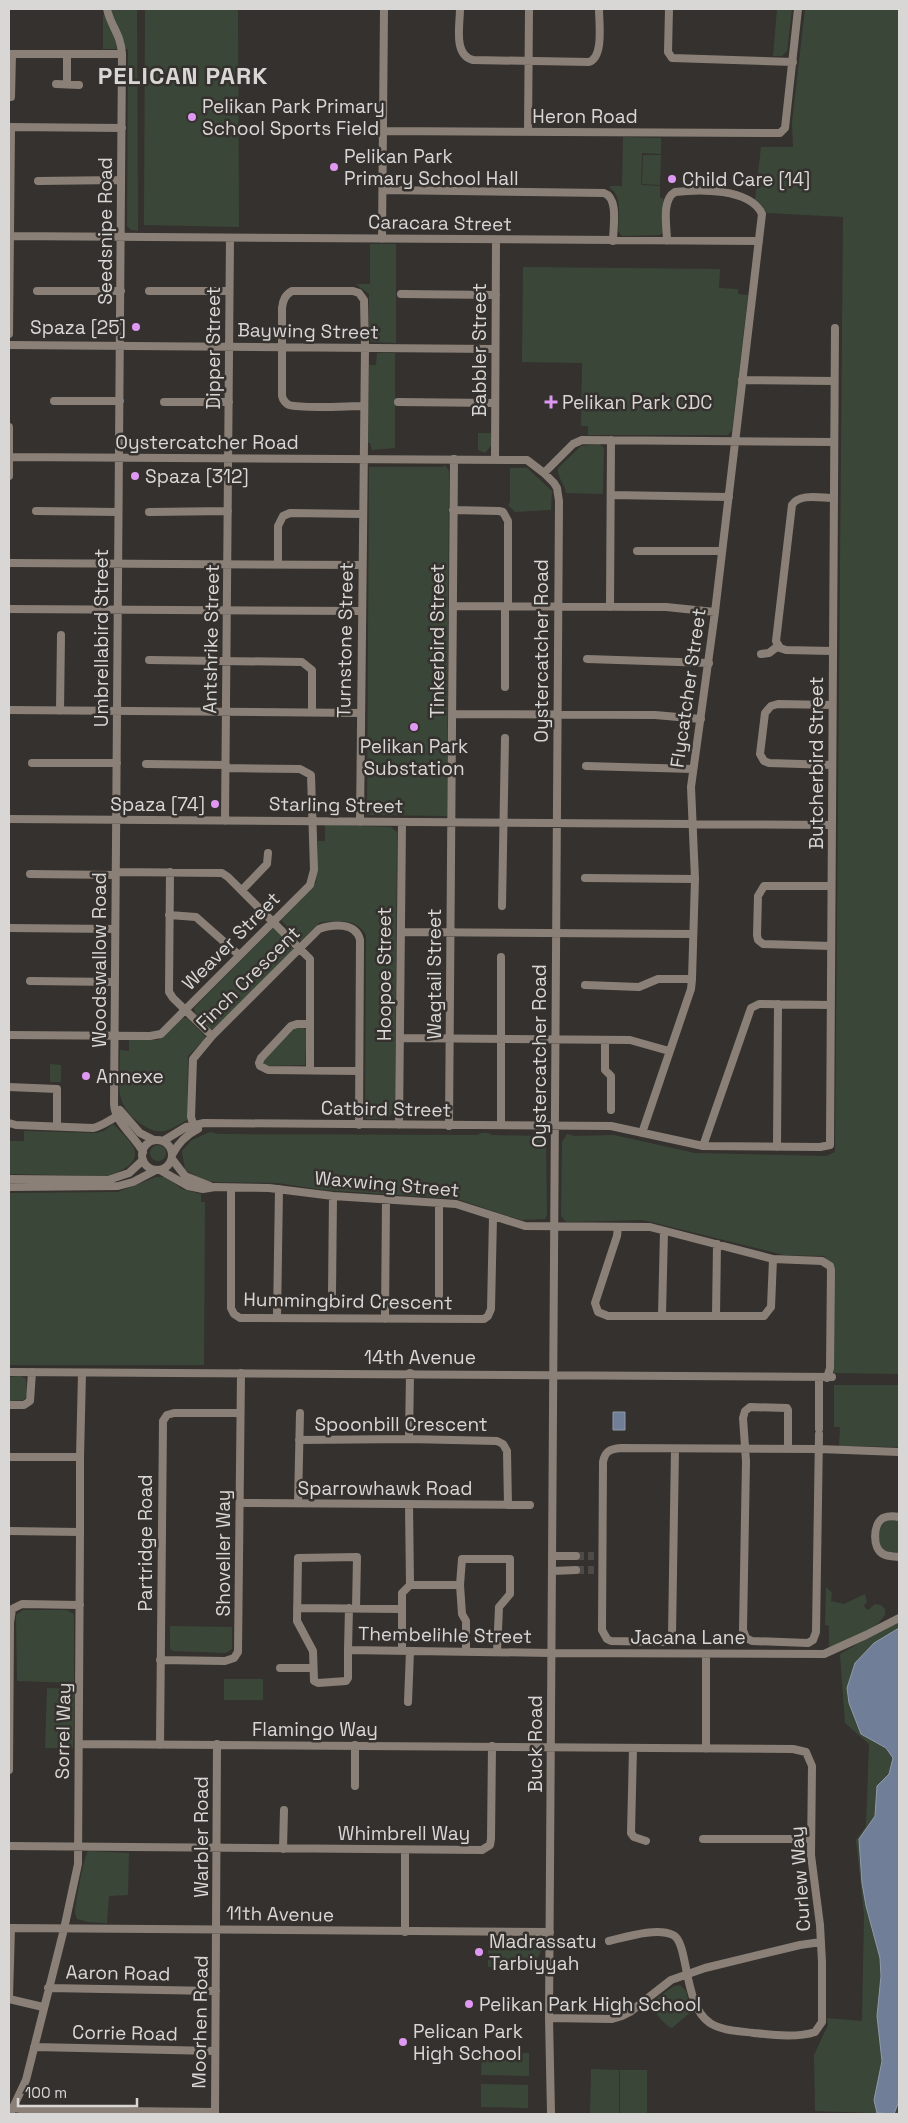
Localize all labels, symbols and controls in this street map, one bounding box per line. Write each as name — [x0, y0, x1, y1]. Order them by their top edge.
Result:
district label: PELICAN PARK — [98, 60, 268, 91]
place label: Pelikan Park Primary School Sports Field — [202, 94, 385, 141]
street label: Heron Road — [532, 104, 638, 129]
marker: Pelikan Park Primary School Sports Field — [186, 111, 198, 123]
place label: Pelikan Park Primary School Hall — [344, 144, 519, 191]
street label: Seedsnipe Road — [93, 157, 118, 305]
marker: Pelikan Park Primary School Hall — [328, 161, 340, 173]
place label: Child Care [14] — [682, 167, 810, 192]
marker: Child Care [14] — [666, 173, 678, 185]
street label: Caracara Street — [368, 209, 512, 237]
street label: Babbler Street — [467, 283, 492, 417]
street label: Dipper Street — [201, 286, 226, 410]
place label: Spaza [25] — [30, 315, 126, 340]
street label: Baywing Street — [237, 317, 379, 345]
marker: Spaza [25] — [130, 321, 142, 333]
place label: Pelikan Park CDC — [562, 390, 713, 415]
marker: Pelikan Park CDC — [544, 395, 558, 409]
street label: Oystercatcher Road — [115, 430, 299, 455]
place label: Spaza [312] — [145, 464, 249, 489]
marker: Spaza [312] — [129, 470, 141, 482]
street label: Umbrellabird Street — [89, 549, 114, 727]
street label: Oystercatcher Road — [529, 559, 554, 743]
street label: Turnstone Street — [331, 562, 359, 718]
street label: Antshrike Street — [197, 564, 225, 714]
street label: Tinkerbird Street — [425, 564, 450, 718]
street label: Flycatcher Street — [664, 607, 712, 769]
street label: Butcherbird Street — [804, 677, 829, 849]
marker: Pelikan Park Substation — [408, 721, 420, 733]
place label: Pelikan Park Substation — [360, 734, 468, 781]
street label: Starling Street — [269, 791, 403, 819]
place label: Spaza [74] — [110, 792, 205, 817]
marker: Spaza [74] — [209, 798, 221, 810]
street label: Woodswallow Road — [87, 872, 112, 1048]
street label: Weaver Street — [176, 886, 286, 996]
street label: Hoopoe Street — [372, 907, 397, 1041]
street label: Wagtail Street — [422, 908, 447, 1040]
street label: Finch Crescent — [191, 921, 305, 1035]
street label: Oystercatcher Road — [527, 964, 552, 1148]
place label: Annexe — [96, 1064, 164, 1089]
marker: Annexe — [80, 1070, 92, 1082]
street label: Catbird Street — [321, 1095, 451, 1123]
street label: Waxwing Street — [314, 1165, 460, 1203]
street label: Hummingbird Crescent — [243, 1287, 453, 1315]
street label: 14th Avenue — [364, 1345, 476, 1370]
street label: Spoonbill Crescent — [314, 1412, 488, 1437]
street label: Partridge Road — [133, 1474, 158, 1612]
street label: Sparrowhawk Road — [298, 1476, 472, 1501]
street label: Shoveller Way — [211, 1490, 236, 1616]
street label: Thembelihle Street — [358, 1621, 532, 1649]
street label: Jacana Lane — [630, 1625, 746, 1650]
street label: Sorrel Way — [50, 1682, 76, 1780]
street label: Buck Road — [523, 1695, 548, 1793]
street label: Flamingo Way — [252, 1717, 378, 1742]
street label: Warbler Road — [189, 1776, 214, 1898]
street label: Whimbrell Way — [338, 1821, 470, 1846]
street label: Curlew Way — [784, 1826, 816, 1932]
street label: 11th Avenue — [226, 1901, 334, 1927]
place label: Madrassatu Tarbiyyah — [489, 1929, 597, 1976]
marker: Madrassatu Tarbiyyah — [473, 1946, 485, 1958]
street label: Moorhen Road — [186, 1955, 214, 2089]
street label: Aaron Road — [65, 1960, 171, 1986]
place label: Pelikan Park High School — [479, 1992, 701, 2017]
marker: Pelikan Park High School — [463, 1998, 475, 2010]
place label: Pelican Park High School — [413, 2019, 523, 2066]
street label: Corrie Road — [72, 2020, 178, 2046]
marker: Pelican Park High School — [397, 2036, 409, 2048]
scale bar — [18, 2076, 136, 2108]
text: 100 m — [25, 2083, 67, 2102]

